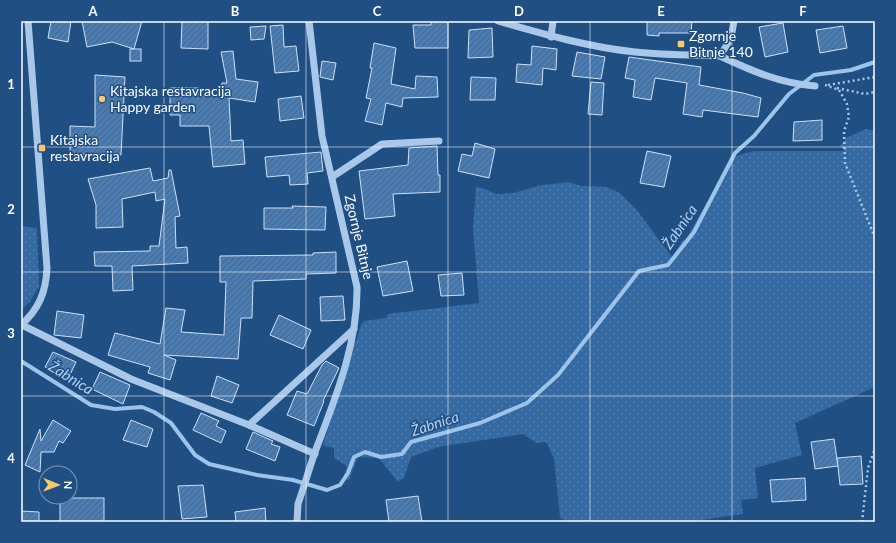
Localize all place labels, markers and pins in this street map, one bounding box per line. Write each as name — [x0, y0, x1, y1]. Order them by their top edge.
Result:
place label: Zgornje Bitnje 140 — [689, 27, 753, 60]
marker: Zgornje Bitnje 140 — [676, 39, 686, 49]
place label: Kitajska restavracija Happy garden — [110, 82, 231, 115]
marker: Kitajska restavracija Happy garden — [97, 94, 107, 104]
place label: Kitajska restavracija — [50, 131, 120, 164]
marker: Kitajska restavracija — [37, 143, 47, 153]

